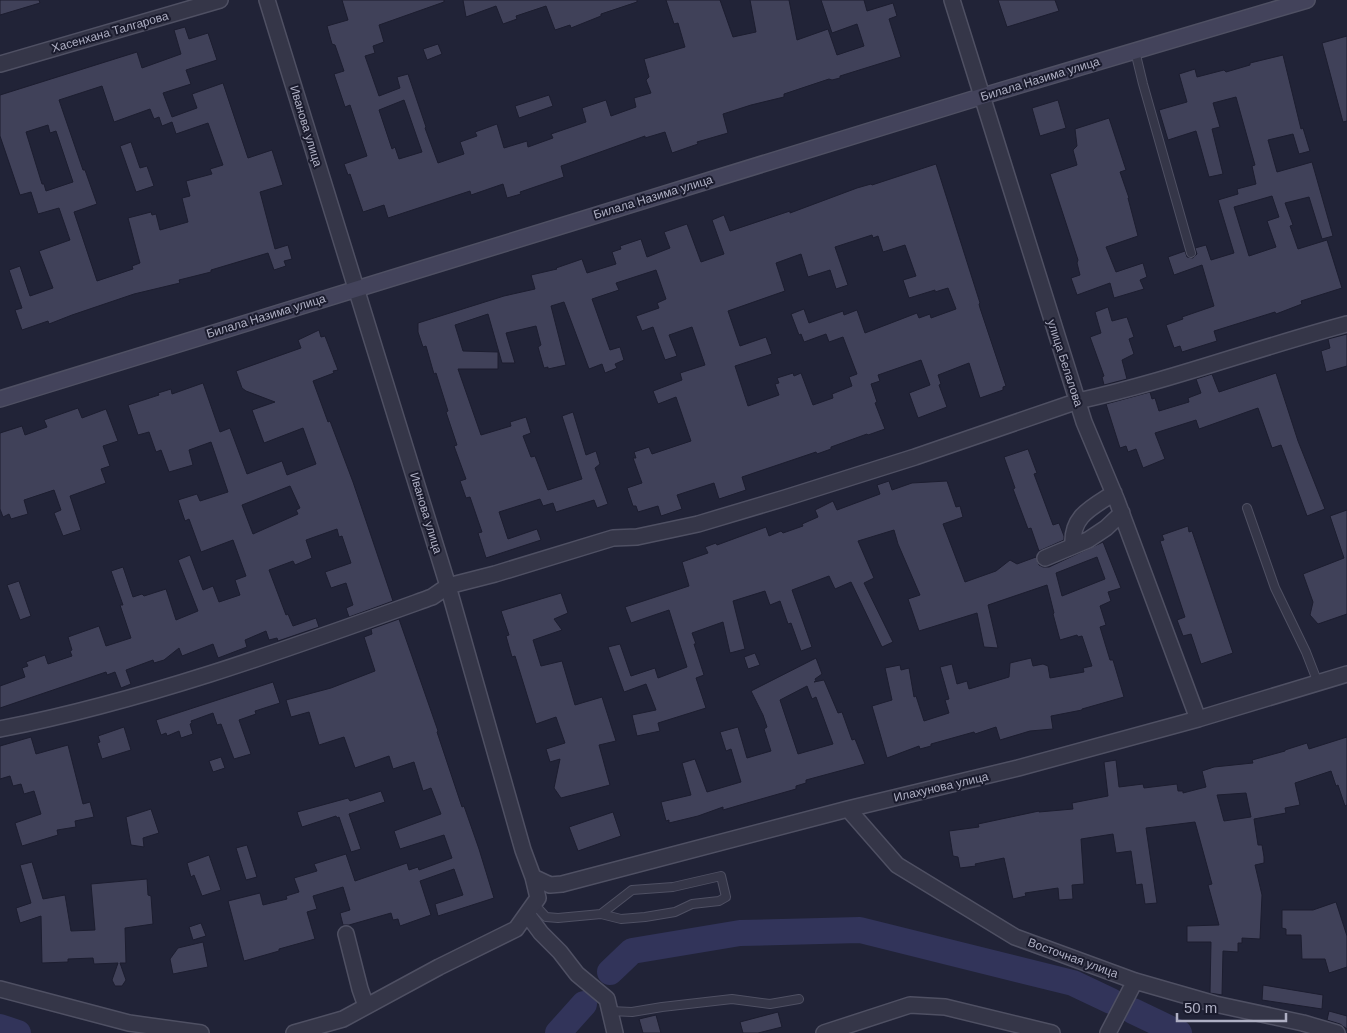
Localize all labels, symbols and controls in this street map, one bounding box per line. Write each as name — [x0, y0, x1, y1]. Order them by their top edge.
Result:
street label: Хасенхана Талгарова — [50, 9, 170, 55]
street label: Билала Назима улица — [979, 54, 1102, 104]
street label: Иванова улица — [287, 84, 325, 169]
street label: Билала Назима улица — [592, 172, 715, 222]
street label: Билала Назима улица — [205, 291, 328, 341]
street label: улица Белалова — [1044, 318, 1086, 409]
street label: Иванова улица — [407, 471, 445, 556]
street label: Илахунова улица — [892, 769, 990, 805]
street label: Восточная улица — [1026, 935, 1120, 981]
scale bar — [1177, 990, 1286, 1022]
text: 50 m — [1184, 999, 1217, 1016]

